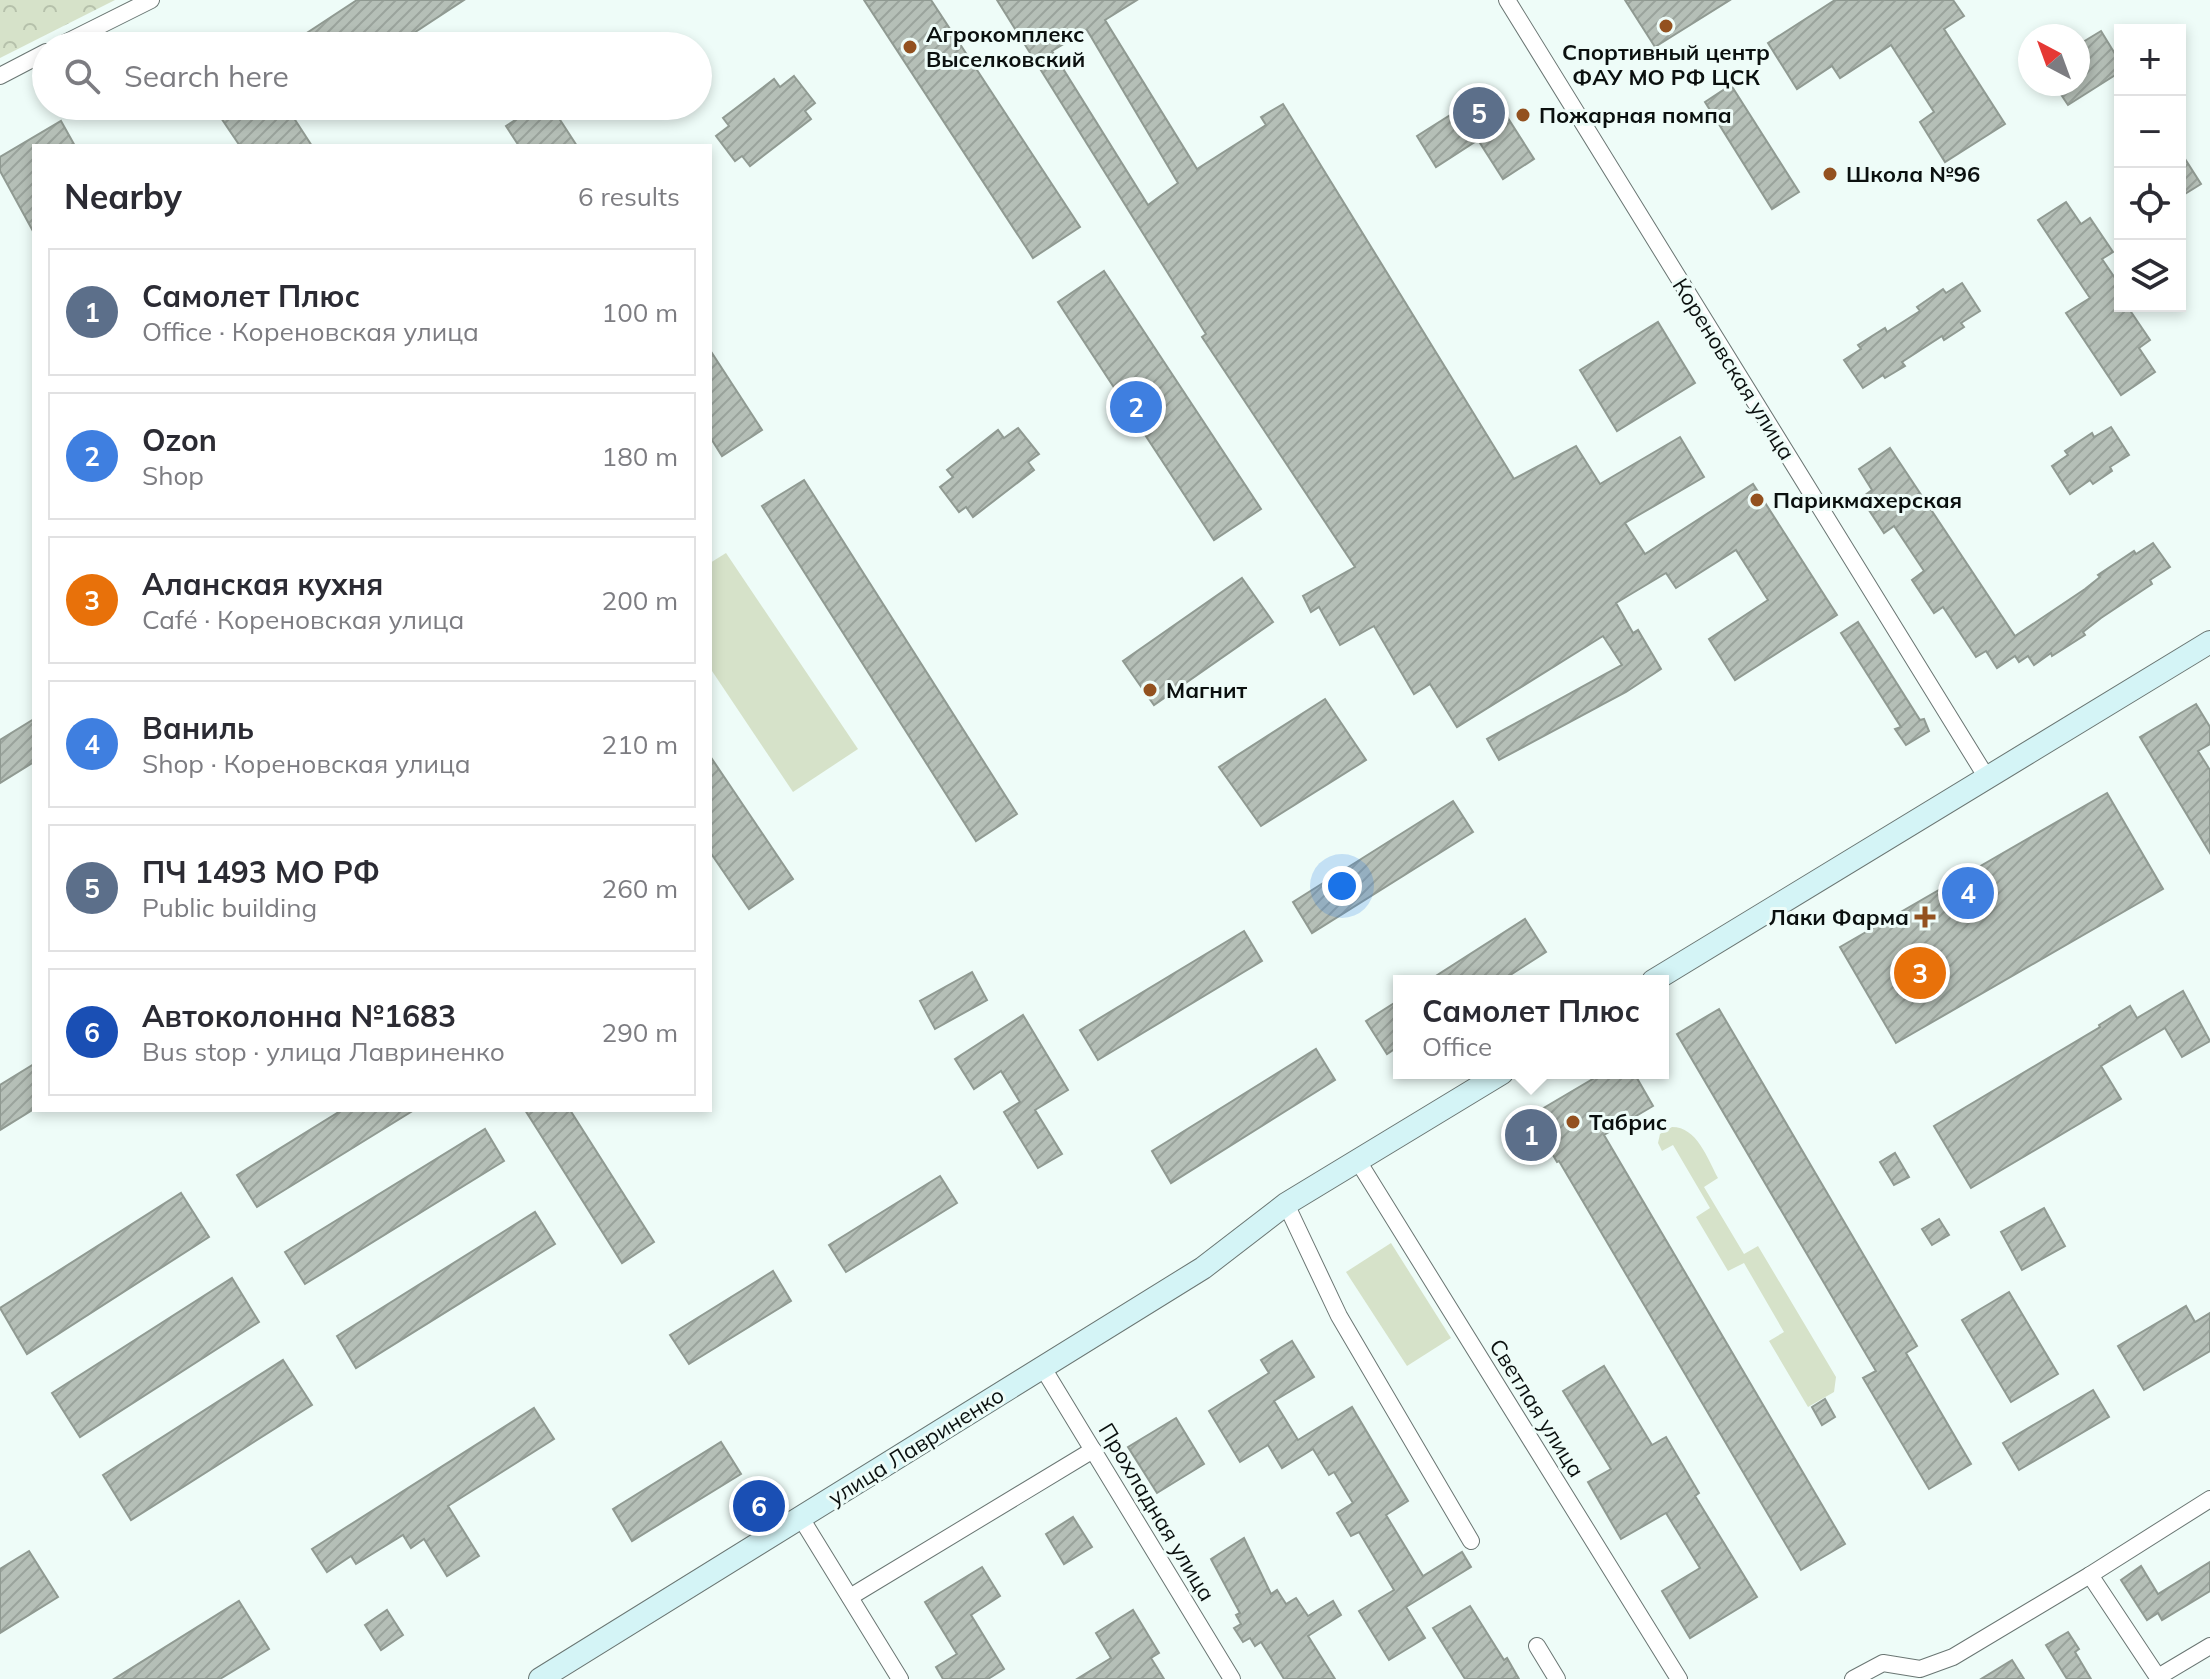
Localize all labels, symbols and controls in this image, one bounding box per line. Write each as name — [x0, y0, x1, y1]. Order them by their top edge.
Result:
marker: Спортивный центр ФАУ МО РФ ЦСК — [1657, 17, 1675, 35]
place label: Агрокомплекс Выселковский — [926, 20, 1085, 73]
north arrow — [2018, 24, 2090, 96]
map controls — [2114, 24, 2186, 312]
button: + — [2114, 24, 2186, 96]
search box — [32, 32, 712, 120]
marker: Агрокомплекс Выселковский — [901, 38, 919, 56]
place label: Спортивный центр ФАУ МО РФ ЦСК — [1562, 38, 1770, 91]
icon: search — [60, 54, 104, 98]
text: Search here — [124, 57, 289, 95]
pin: 5 — [1453, 83, 1505, 143]
button: − — [2114, 96, 2186, 168]
place label: Пожарная помпа — [1539, 101, 1732, 129]
marker: Пожарная помпа — [1514, 106, 1532, 124]
place label: Школа №96 — [1846, 160, 1980, 188]
marker: Школа №96 — [1821, 165, 1839, 183]
button: locate — [2114, 168, 2186, 240]
text: Nearby — [64, 175, 182, 218]
text: 6 results — [578, 180, 680, 213]
button: layers — [2114, 240, 2186, 312]
street label: Кореновская улица — [1667, 273, 1801, 465]
text: Самолет Плюс — [142, 277, 360, 315]
text: 1 — [84, 296, 100, 329]
text: 100 m — [602, 296, 678, 329]
text: Office · Кореновская улица — [142, 315, 479, 348]
pin: 2 — [1110, 377, 1162, 437]
text: Ozon — [142, 421, 217, 459]
text: 2 — [84, 440, 100, 473]
text: 180 m — [602, 440, 678, 473]
text: Shop — [142, 459, 204, 492]
place label: Парикмахерская — [1773, 486, 1962, 514]
marker: Парикмахерская — [1748, 491, 1766, 509]
text: Аланская кухня — [142, 565, 383, 603]
text: 3 — [84, 584, 100, 617]
text: 200 m — [602, 584, 678, 617]
text: Café · Кореновская улица — [142, 603, 464, 636]
place label: Магнит — [1166, 676, 1247, 704]
marker: Магнит — [1141, 681, 1159, 699]
text: Ваниль — [142, 709, 254, 747]
text: 4 — [84, 728, 100, 761]
text: 210 m — [602, 728, 678, 761]
text: Shop · Кореновская улица — [142, 747, 471, 780]
text: ПЧ 1493 МО РФ — [142, 853, 380, 891]
pin: 4 — [1942, 863, 1994, 923]
your location — [1322, 866, 1362, 906]
text: 5 — [84, 872, 100, 905]
text: 260 m — [602, 872, 678, 905]
text: Public building — [142, 891, 317, 924]
place label: Лаки Фарма — [1769, 903, 1909, 931]
marker: Лаки Фарма — [1916, 908, 1934, 926]
pin: 3 — [1894, 943, 1946, 1003]
popup — [1393, 975, 1669, 1079]
text: Самолет Плюс — [1422, 992, 1640, 1030]
text: Автоколонна №1683 — [142, 997, 456, 1035]
text: 6 — [84, 1016, 100, 1049]
text: 290 m — [602, 1016, 678, 1049]
text: Office — [1422, 1030, 1492, 1063]
text: Bus stop · улица Лавриненко — [142, 1035, 505, 1068]
pin: 1 — [1505, 1105, 1557, 1165]
place label: Табрис — [1589, 1108, 1667, 1136]
marker: Табрис — [1564, 1113, 1582, 1131]
street label: Светлая улица — [1483, 1334, 1591, 1482]
street label: улица Лавриненко — [823, 1381, 1009, 1511]
street label: Прохладная улица — [1093, 1418, 1221, 1606]
pin: 6 — [733, 1476, 785, 1536]

